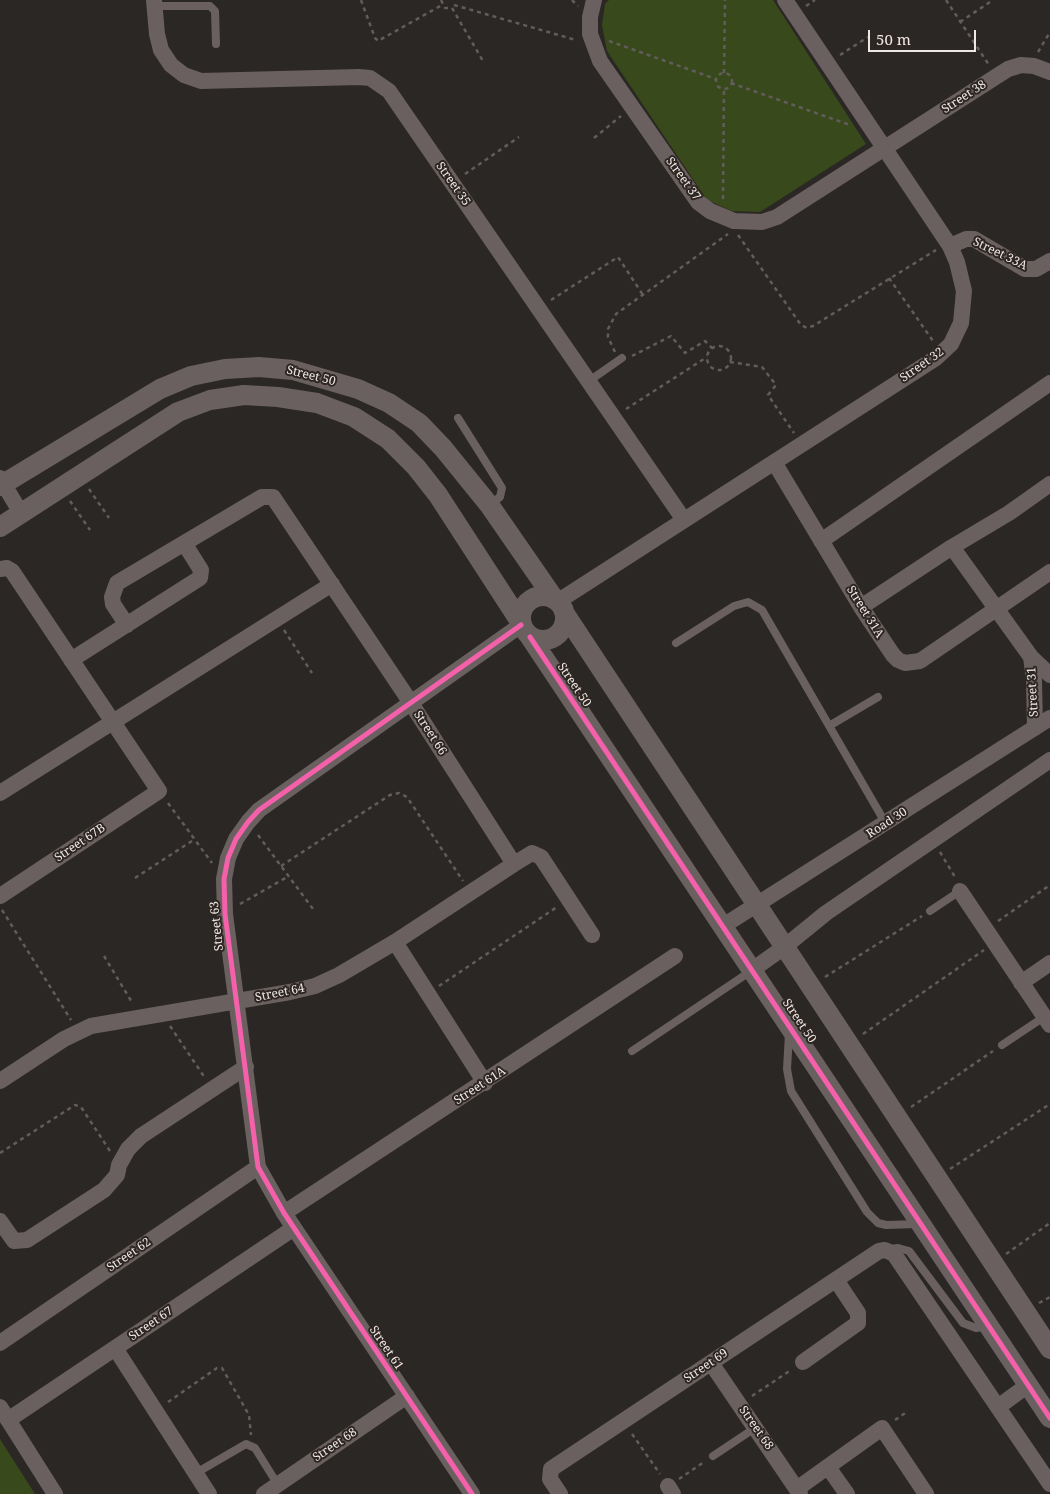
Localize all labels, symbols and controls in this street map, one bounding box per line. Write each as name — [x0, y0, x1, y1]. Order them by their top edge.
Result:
scale bar — [870, 20, 978, 52]
text: 50 m — [876, 29, 911, 49]
street label: Street 38 — [939, 77, 989, 117]
street label: Street 37 — [662, 155, 704, 203]
street label: Street 35 — [433, 159, 473, 209]
street label: Street 33A — [971, 235, 1029, 273]
street label: Street 32 — [897, 345, 947, 385]
street label: Street 50 — [285, 363, 337, 389]
street label: Street 31A — [843, 583, 887, 641]
street label: Street 50 — [554, 660, 594, 710]
street label: Street 31 — [1025, 667, 1041, 717]
street label: Street 66 — [410, 708, 450, 758]
street label: Road 30 — [864, 805, 910, 841]
street label: Street 67B — [52, 821, 108, 865]
street label: Street 63 — [207, 900, 227, 952]
street label: Street 64 — [254, 981, 306, 1005]
street label: Street 50 — [779, 996, 819, 1046]
street label: Street 61A — [452, 1064, 508, 1108]
street label: Street 62 — [104, 1235, 154, 1275]
street label: Street 67 — [126, 1304, 176, 1344]
street label: Street 61 — [366, 1323, 406, 1373]
street label: Street 69 — [681, 1346, 731, 1386]
street label: Street 68 — [736, 1403, 776, 1453]
street label: Street 68 — [310, 1425, 360, 1465]

